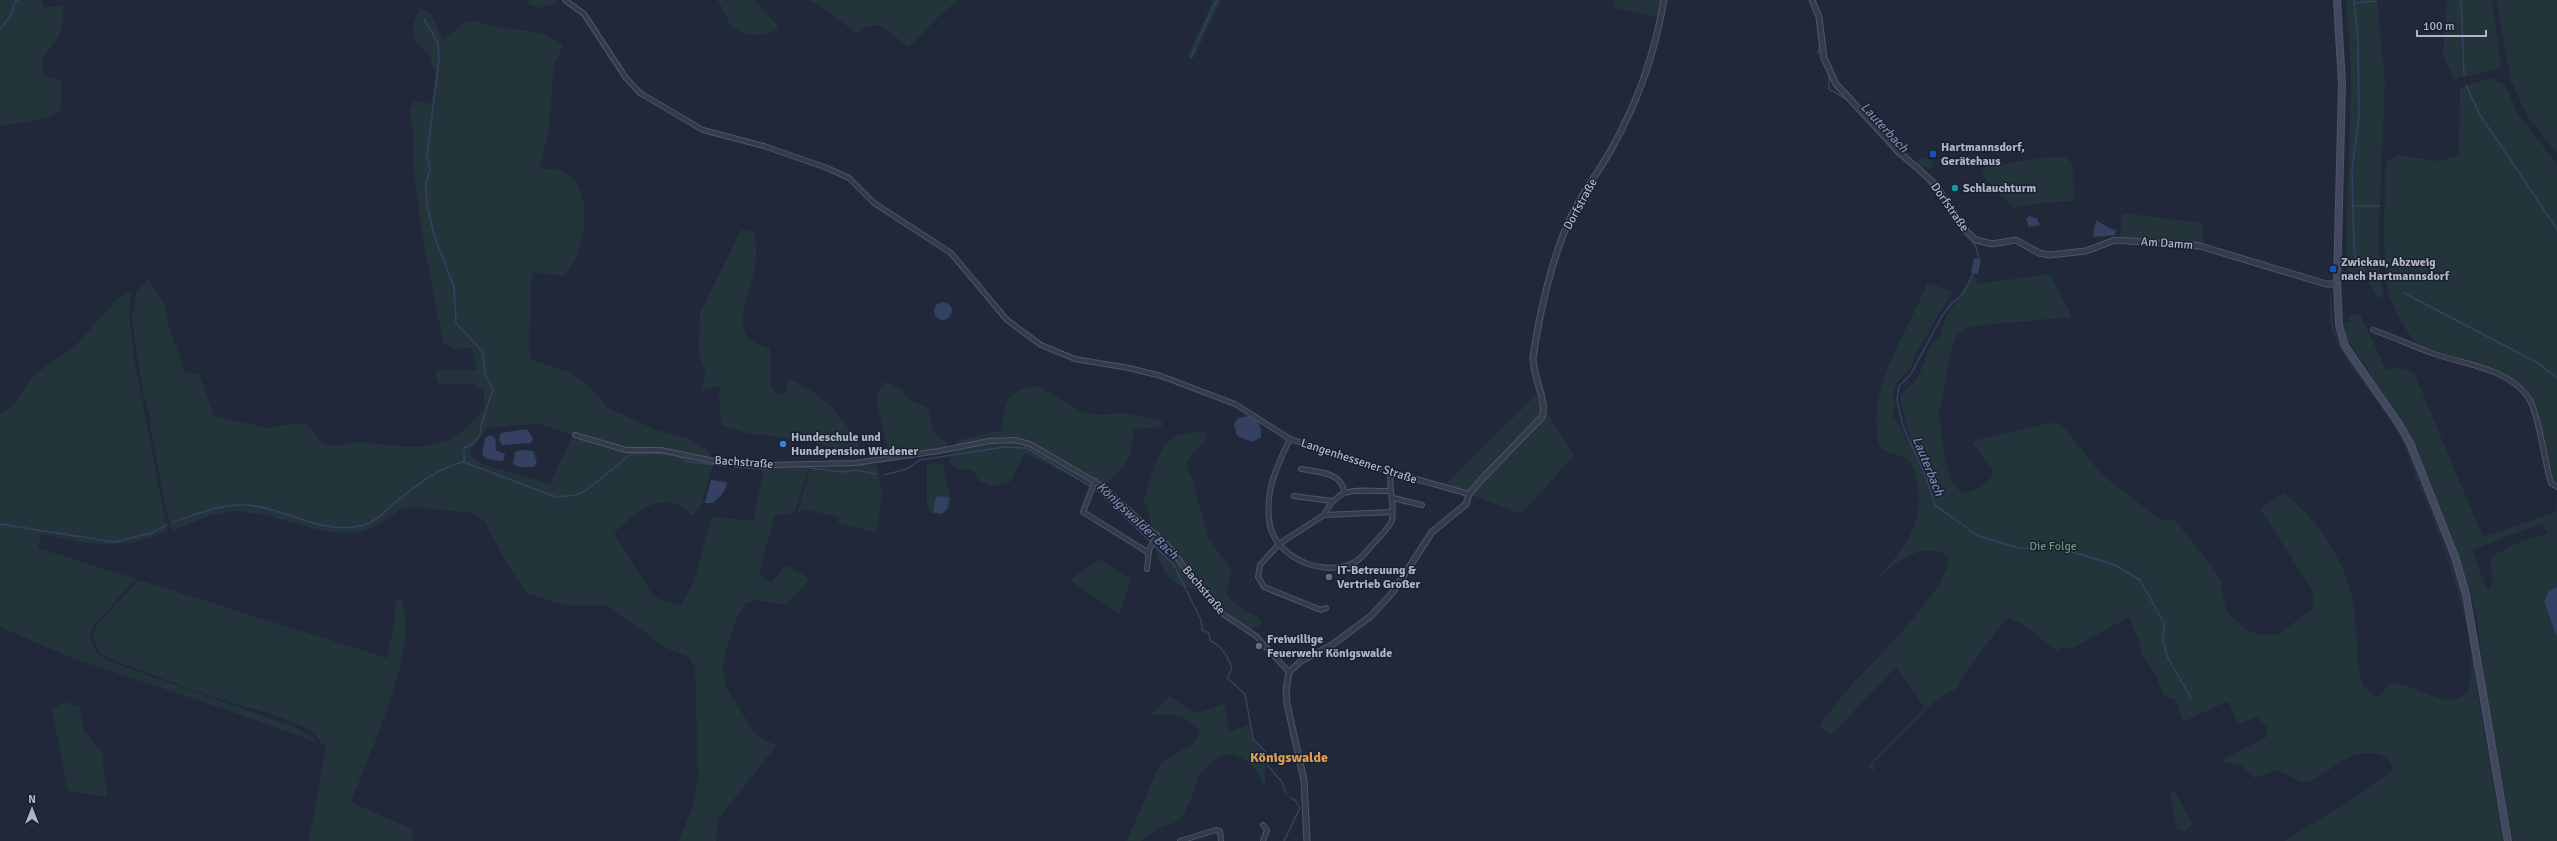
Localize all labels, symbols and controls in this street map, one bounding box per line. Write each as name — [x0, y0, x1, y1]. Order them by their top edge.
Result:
scale bar — [2417, 12, 2486, 38]
text: 100 m — [2423, 19, 2455, 34]
water label: Lauterbach — [1857, 99, 1912, 157]
place label: Hartmannsdorf, Gerätehaus — [1941, 140, 2025, 169]
marker: Hartmannsdorf, Gerätehaus — [1928, 149, 1938, 159]
street label: Dorfstraße — [1560, 176, 1601, 232]
street label: Dorfstraße — [1927, 180, 1972, 235]
place label: Schlauchturm — [1963, 181, 2036, 196]
marker: Schlauchturm — [1950, 183, 1960, 193]
street label: Am Damm — [2140, 234, 2194, 253]
place label: Zwickau, Abzweig nach Hartmannsdorf — [2341, 255, 2450, 284]
marker: Zwickau, Abzweig nach Hartmannsdorf — [2328, 264, 2338, 274]
place label: Hundeschule und Hundepension Wiedener — [791, 430, 919, 459]
water label: Lauterbach — [1909, 434, 1948, 499]
street label: Langenhessener Straße — [1299, 436, 1419, 487]
marker: Hundeschule und Hundepension Wiedener — [778, 439, 788, 449]
street label: Bachstraße — [714, 453, 774, 472]
water label: Königswalder Bach — [1093, 479, 1182, 563]
park label: Die Folge — [2029, 539, 2077, 554]
street label: Bachstraße — [1179, 563, 1228, 618]
place label: IT-Betreuung & Vertrieb Großer — [1337, 563, 1421, 592]
marker: IT-Betreuung & Vertrieb Großer — [1324, 572, 1334, 582]
place label: Freiwillige Feuerwehr Königswalde — [1267, 632, 1392, 661]
marker: Freiwillige Feuerwehr Königswalde — [1254, 641, 1264, 651]
district label: Königswalde — [1250, 749, 1328, 766]
north arrow — [12, 789, 52, 829]
text: N — [28, 793, 36, 806]

